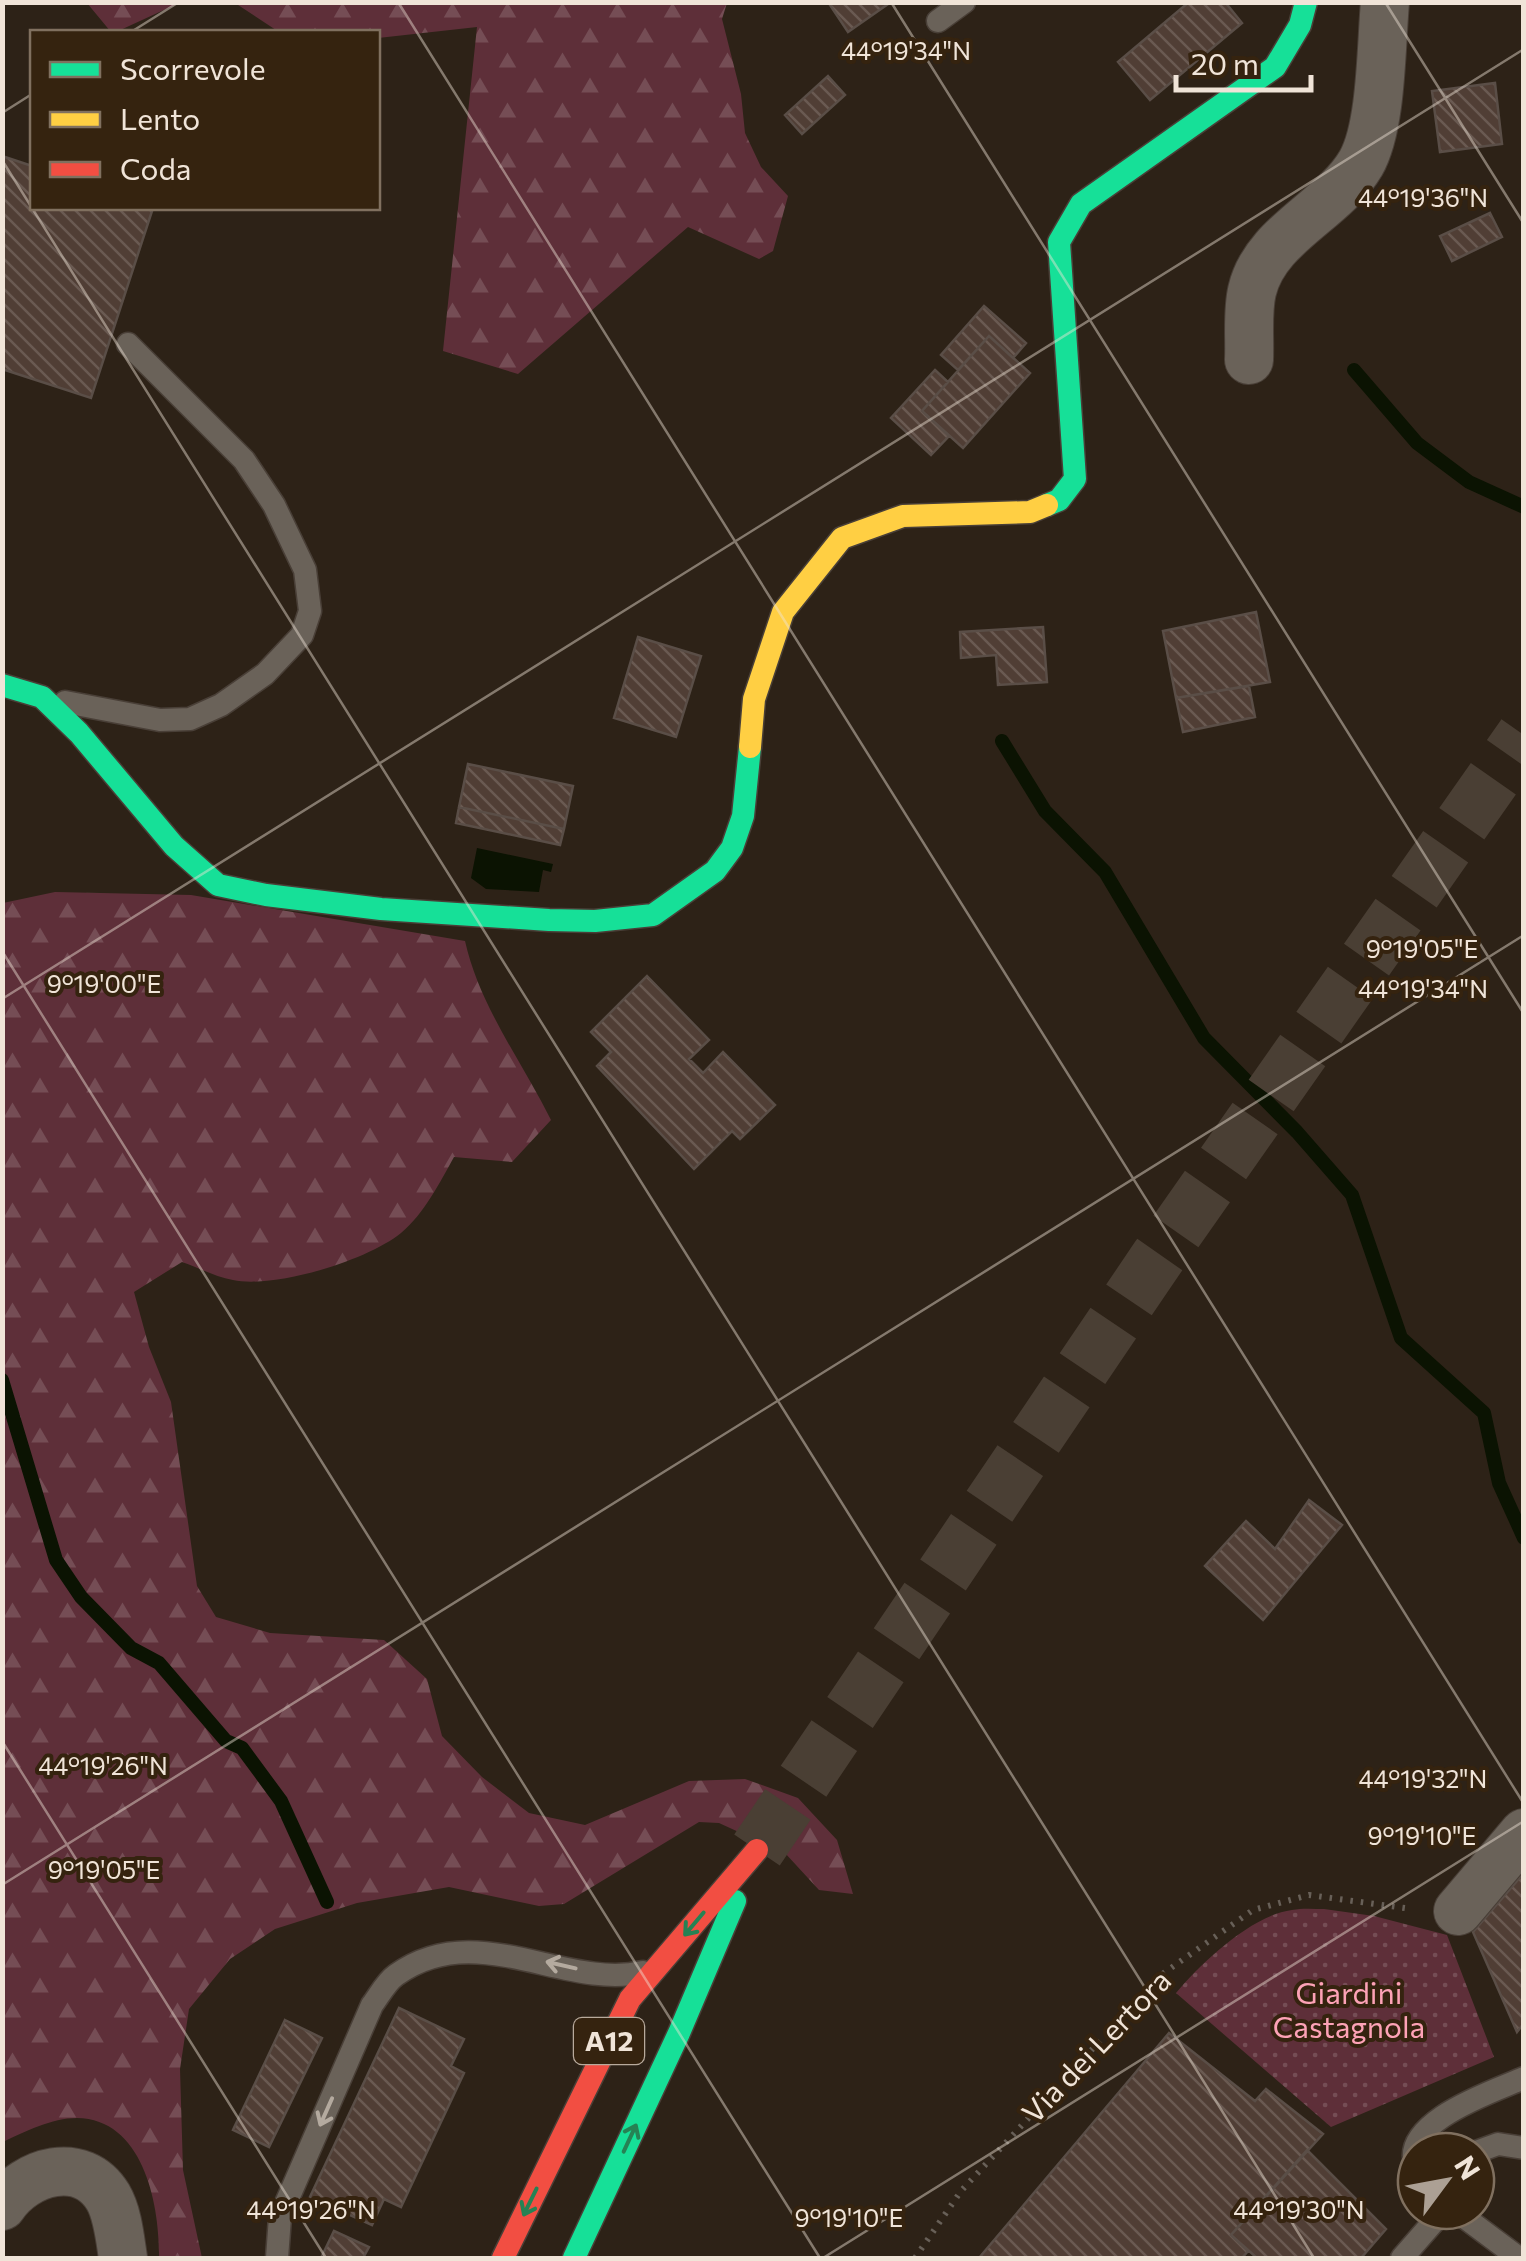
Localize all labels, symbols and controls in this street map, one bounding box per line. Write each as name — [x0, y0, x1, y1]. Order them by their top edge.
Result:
legend — [30, 30, 380, 210]
scale bar — [1176, 30, 1311, 92]
text: 44°19'34"N — [841, 35, 971, 65]
text: 20 m — [1191, 44, 1259, 81]
text: Scorrevole — [120, 49, 265, 86]
text: Lento — [120, 99, 200, 136]
text: Coda — [120, 149, 192, 186]
text: 44°19'36"N — [1358, 182, 1488, 212]
text: 9°19'05"E — [1366, 933, 1478, 963]
text: 9°19'00"E — [47, 968, 161, 998]
text: 44°19'34"N — [1358, 973, 1488, 1003]
text: 44°19'26"N — [38, 1750, 168, 1780]
text: 44°19'32"N — [1359, 1763, 1487, 1793]
text: 9°19'10"E — [1368, 1820, 1476, 1850]
text: 9°19'05"E — [48, 1854, 160, 1884]
one-way arrow — [682, 1911, 705, 1936]
one-way arrow — [545, 1955, 577, 1973]
street label: Via dei Lertora — [1013, 1961, 1178, 2130]
park label: Giardini Castagnola — [1273, 1973, 1425, 2044]
road number: A12 — [574, 2018, 644, 2064]
one-way arrow — [316, 2096, 334, 2127]
one-way arrow — [622, 2123, 640, 2154]
north arrow — [1396, 2131, 1496, 2231]
text: N — [1448, 2149, 1488, 2185]
one-way arrow — [520, 2187, 539, 2217]
text: 44°19'26"N — [246, 2194, 376, 2224]
text: 44°19'30"N — [1233, 2194, 1365, 2224]
text: 9°19'10"E — [795, 2202, 903, 2232]

